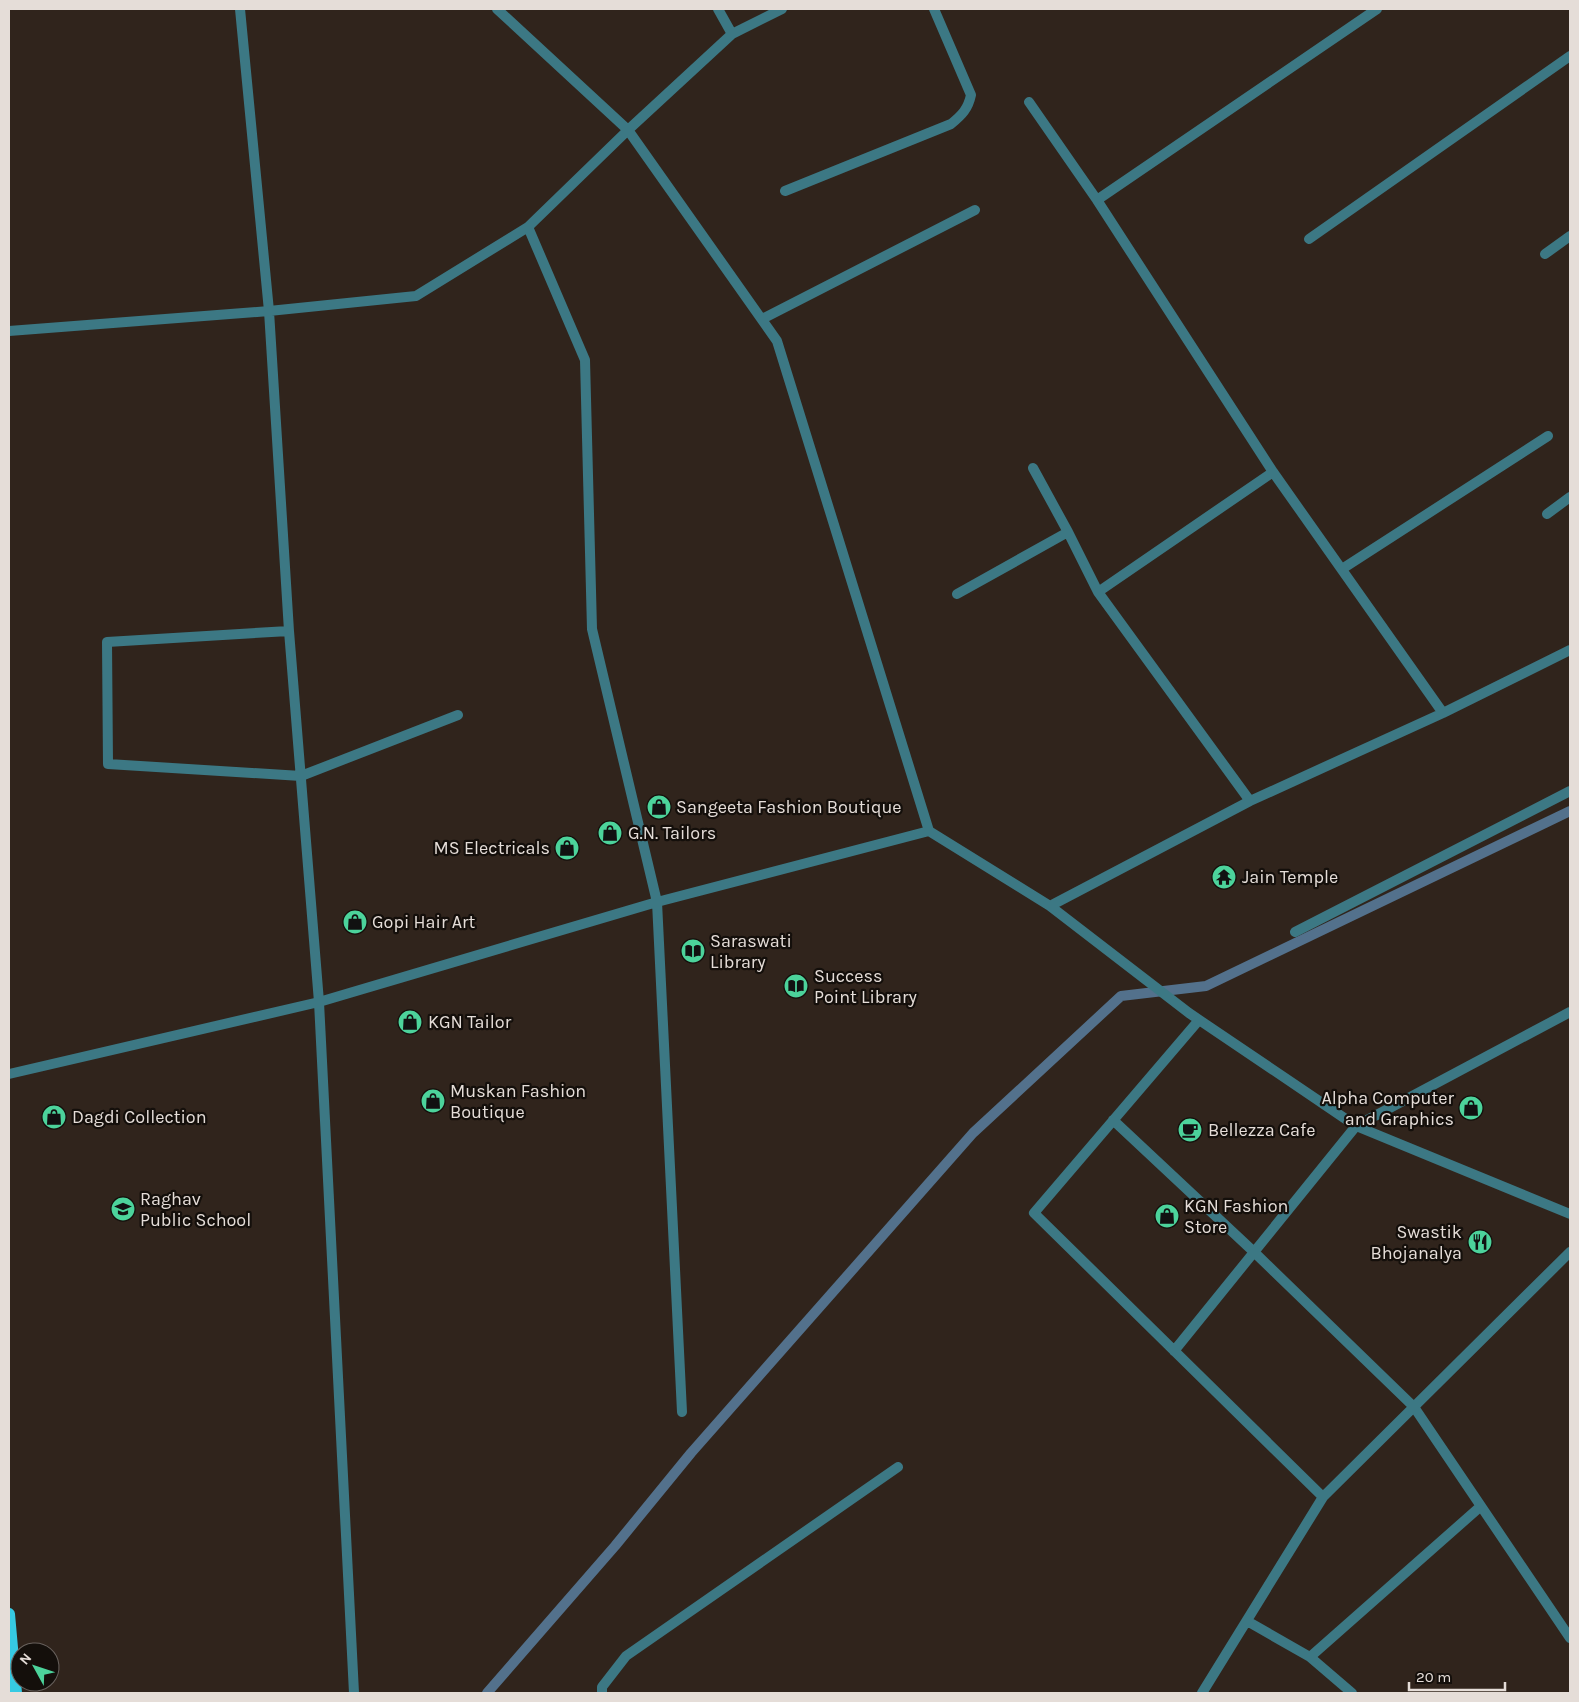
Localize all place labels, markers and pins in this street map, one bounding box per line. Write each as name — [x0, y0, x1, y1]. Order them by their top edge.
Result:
shop icon: Sangeeta Fashion Boutique — [646, 794, 672, 820]
place label: Sangeeta Fashion Boutique — [676, 796, 902, 818]
shop icon: G.N. Tailors — [597, 820, 623, 846]
place label: G.N. Tailors — [628, 822, 716, 844]
shop icon: MS Electricals — [554, 835, 580, 861]
place label: MS Electricals — [434, 837, 550, 859]
temple icon: Jain Temple — [1211, 864, 1237, 890]
place label: Jain Temple — [1242, 866, 1338, 888]
shop icon: Gopi Hair Art — [342, 909, 368, 935]
place label: Gopi Hair Art — [372, 911, 476, 933]
place label: Saraswati Library — [710, 930, 792, 973]
library icon: Saraswati Library — [680, 938, 706, 964]
place label: Success Point Library — [814, 965, 917, 1008]
library icon: Success Point Library — [783, 973, 809, 999]
shop icon: KGN Tailor — [397, 1009, 423, 1035]
place label: KGN Tailor — [428, 1011, 512, 1033]
place label: Muskan Fashion Boutique — [450, 1080, 586, 1123]
place label: Alpha Computer and Graphics — [1321, 1087, 1454, 1130]
shop icon: Muskan Fashion Boutique — [420, 1088, 446, 1114]
shop icon: Alpha Computer and Graphics — [1458, 1095, 1484, 1121]
shop icon: Dagdi Collection — [41, 1104, 67, 1130]
place label: Dagdi Collection — [72, 1106, 207, 1128]
cafe icon: Bellezza Cafe — [1177, 1117, 1203, 1143]
place label: Bellezza Cafe — [1208, 1119, 1315, 1141]
place label: Raghav Public School — [140, 1188, 251, 1231]
place label: KGN Fashion Store — [1184, 1195, 1288, 1238]
school or university icon: Raghav Public School — [110, 1196, 136, 1222]
shop icon: KGN Fashion Store — [1154, 1203, 1180, 1229]
place label: Swastik Bhojanalya — [1370, 1221, 1462, 1264]
restaurant icon: Swastik Bhojanalya — [1467, 1229, 1493, 1255]

